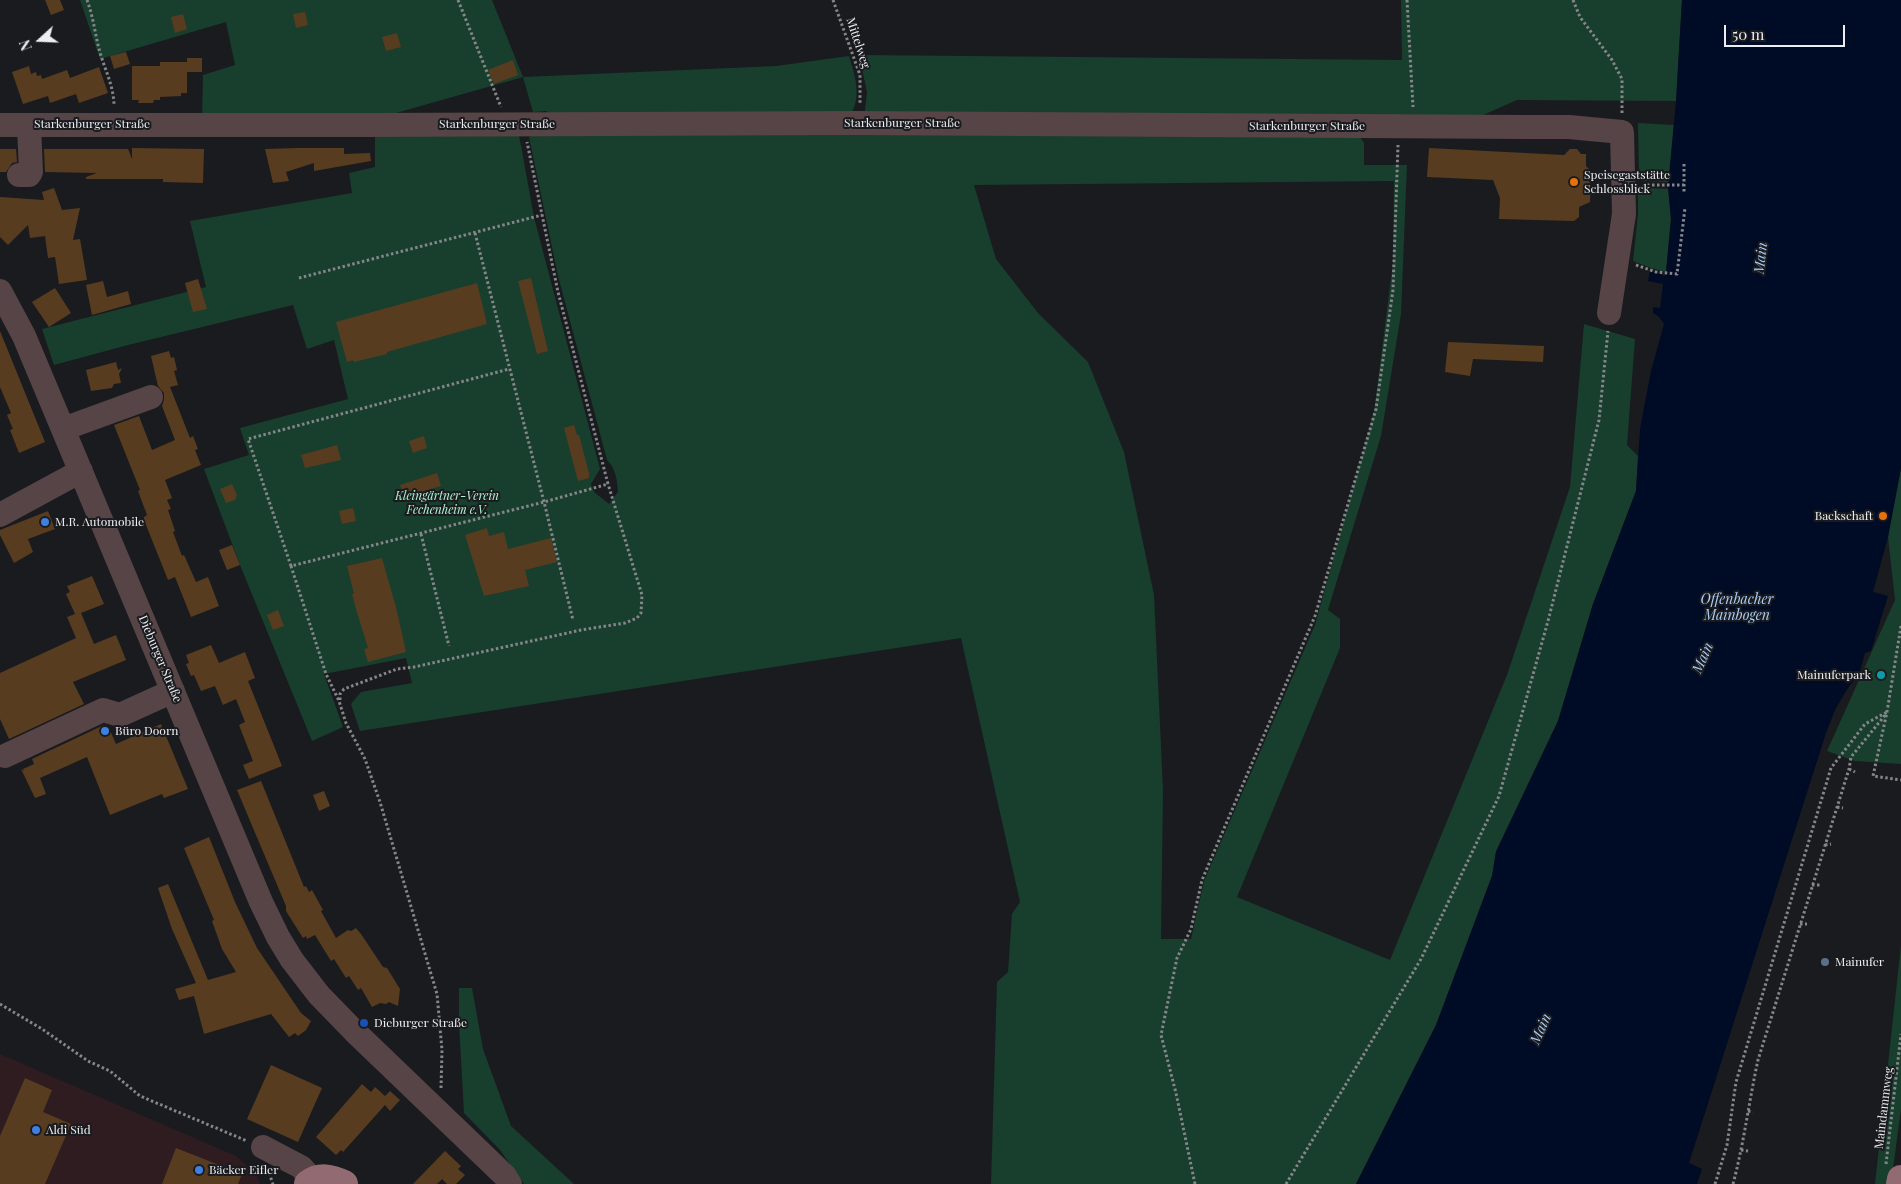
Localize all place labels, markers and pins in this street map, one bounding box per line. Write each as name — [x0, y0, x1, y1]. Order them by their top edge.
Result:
place label: Speisegaststätte Schlossblick — [1584, 168, 1670, 196]
marker: Speisegaststätte Schlossblick — [1568, 176, 1580, 188]
place label: Backschaft — [1815, 509, 1873, 523]
marker: Backschaft — [1877, 510, 1889, 522]
place label: M.R. Automobile — [55, 515, 144, 529]
marker: M.R. Automobile — [39, 516, 51, 528]
place label: Mainuferpark — [1797, 668, 1871, 682]
marker: Mainuferpark — [1875, 669, 1887, 681]
place label: Büro Doorn — [115, 724, 178, 738]
marker: Büro Doorn — [99, 725, 111, 737]
place label: Mainufer — [1835, 955, 1884, 969]
marker: Mainufer — [1819, 956, 1831, 968]
place label: Dieburger Straße — [374, 1016, 467, 1030]
marker: Dieburger Straße — [358, 1017, 370, 1029]
place label: Aldi Süd — [46, 1123, 91, 1137]
marker: Aldi Süd — [30, 1124, 42, 1136]
place label: Bäcker Eifler — [209, 1163, 279, 1177]
marker: Bäcker Eifler — [193, 1164, 205, 1176]

